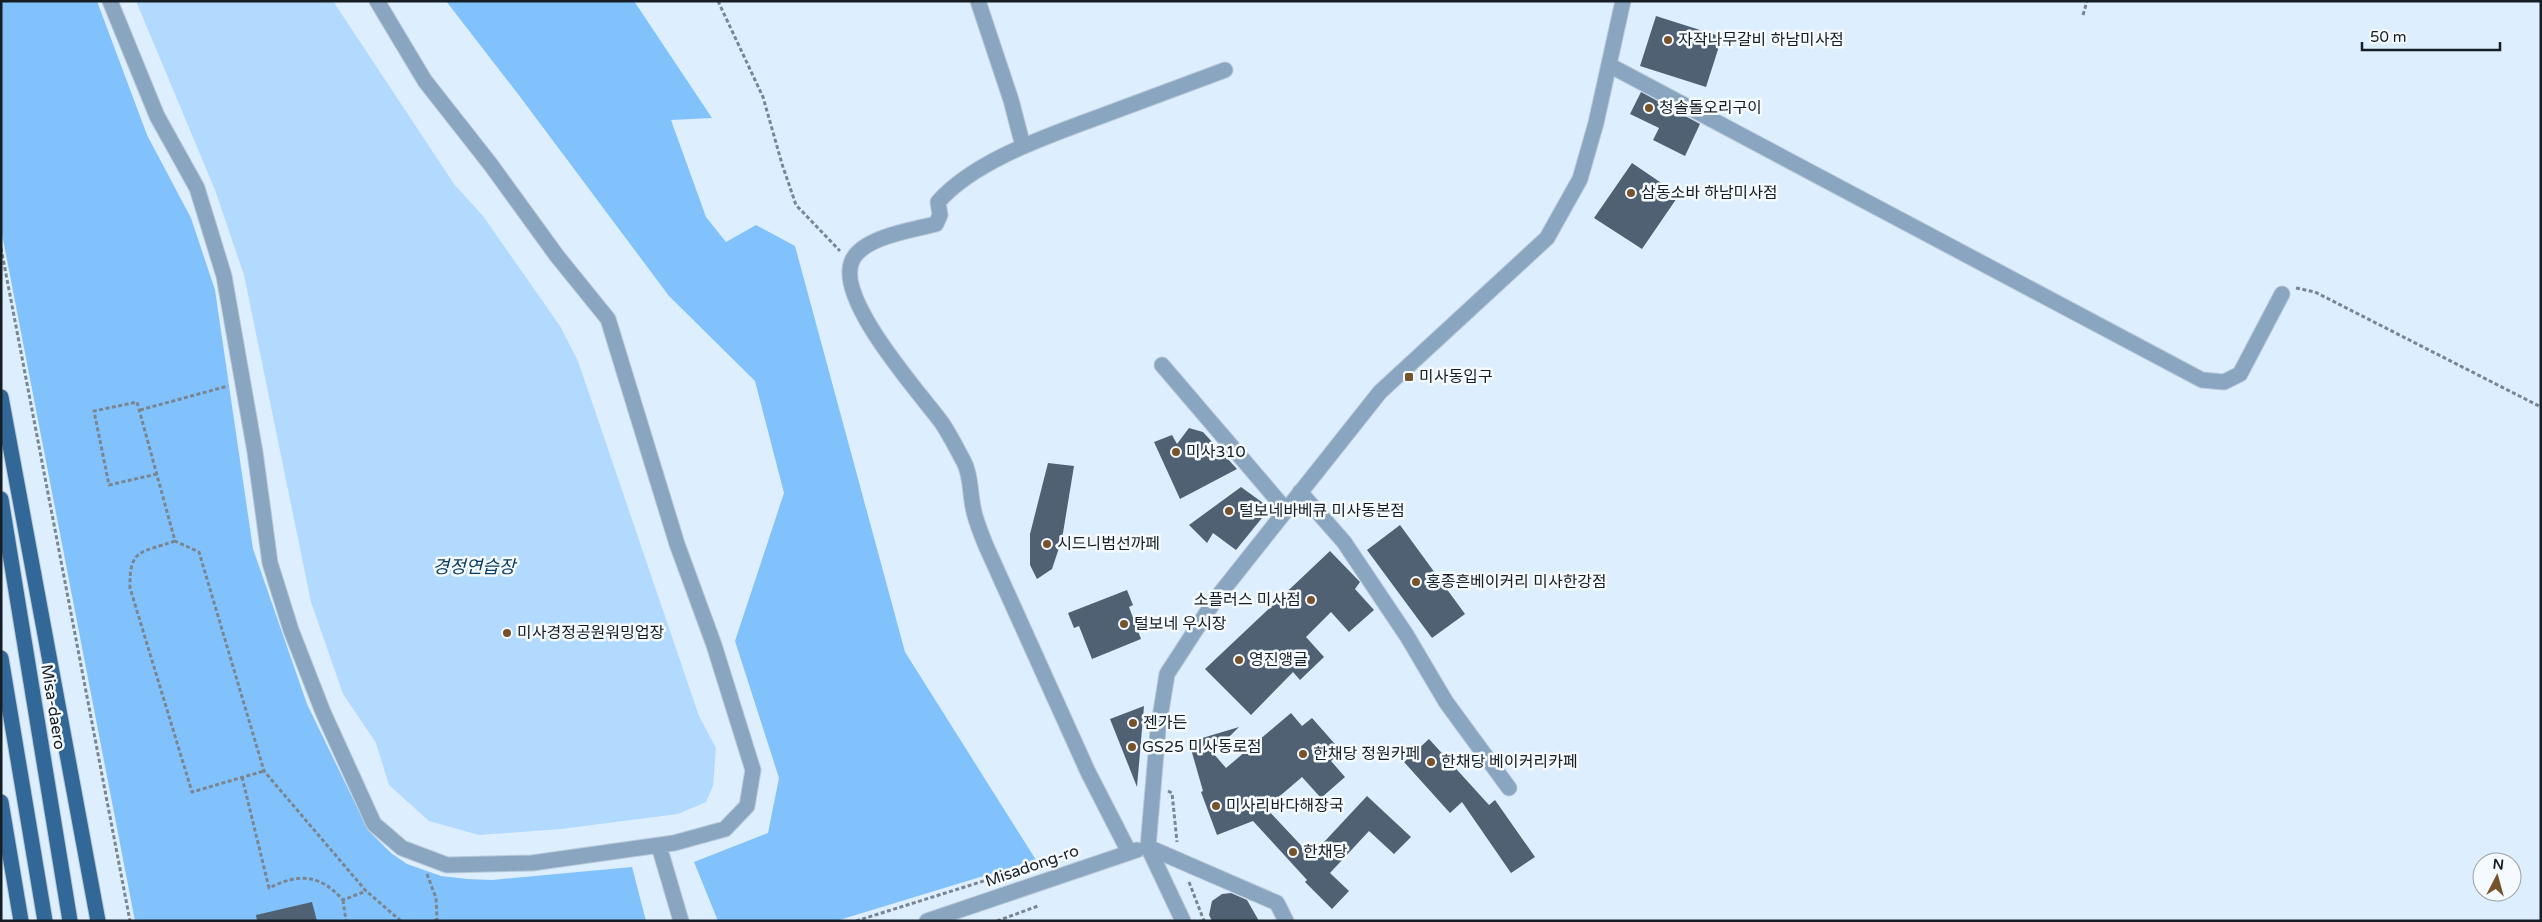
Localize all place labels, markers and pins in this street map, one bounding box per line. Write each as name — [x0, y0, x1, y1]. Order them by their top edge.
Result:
place label: 자작나무갈비 하남미사점 — [1678, 30, 1844, 50]
marker: 자작나무갈비 하남미사점 — [1662, 34, 1674, 46]
place label: 청솔돌오리구이 — [1659, 98, 1762, 118]
marker: 청솔돌오리구이 — [1643, 102, 1655, 114]
place label: 삼동소바 하남미사점 — [1641, 183, 1778, 203]
marker: 삼동소바 하남미사점 — [1625, 187, 1637, 199]
place label: 미사동입구 — [1419, 367, 1493, 387]
marker: 미사동입구 — [1403, 371, 1415, 383]
place label: 미사310 — [1186, 442, 1246, 462]
marker: 미사310 — [1170, 446, 1182, 458]
place label: 털보네바베큐 미사동본점 — [1239, 501, 1405, 521]
marker: 털보네바베큐 미사동본점 — [1223, 505, 1235, 517]
place label: 시드니범선까페 — [1057, 534, 1160, 554]
marker: 시드니범선까페 — [1041, 538, 1053, 550]
place label: 홍종흔베이커리 미사한강점 — [1426, 572, 1607, 592]
marker: 홍종흔베이커리 미사한강점 — [1410, 576, 1422, 588]
place label: 소플러스 미사점 — [1194, 590, 1301, 610]
marker: 소플러스 미사점 — [1305, 594, 1317, 606]
place label: 털보네 우시장 — [1134, 614, 1227, 634]
marker: 털보네 우시장 — [1118, 618, 1130, 630]
place label: 미사경정공원워밍업장 — [517, 623, 664, 643]
marker: 미사경정공원워밍업장 — [501, 627, 513, 639]
place label: 영진앵글 — [1249, 650, 1308, 670]
marker: 영진앵글 — [1233, 654, 1245, 666]
place label: 젠가든 — [1143, 713, 1187, 733]
marker: 젠가든 — [1127, 717, 1139, 729]
place label: GS25 미사동로점 — [1142, 737, 1262, 757]
marker: GS25 미사동로점 — [1126, 741, 1138, 753]
place label: 한채당 정원카페 — [1313, 744, 1420, 764]
marker: 한채당 정원카페 — [1297, 748, 1309, 760]
place label: 한채당 베이커리카페 — [1441, 752, 1578, 772]
marker: 한채당 베이커리카페 — [1425, 756, 1437, 768]
place label: 미사리바다해장국 — [1226, 796, 1344, 816]
marker: 미사리바다해장국 — [1210, 800, 1222, 812]
place label: 한채당 — [1303, 842, 1347, 862]
marker: 한채당 — [1287, 846, 1299, 858]

